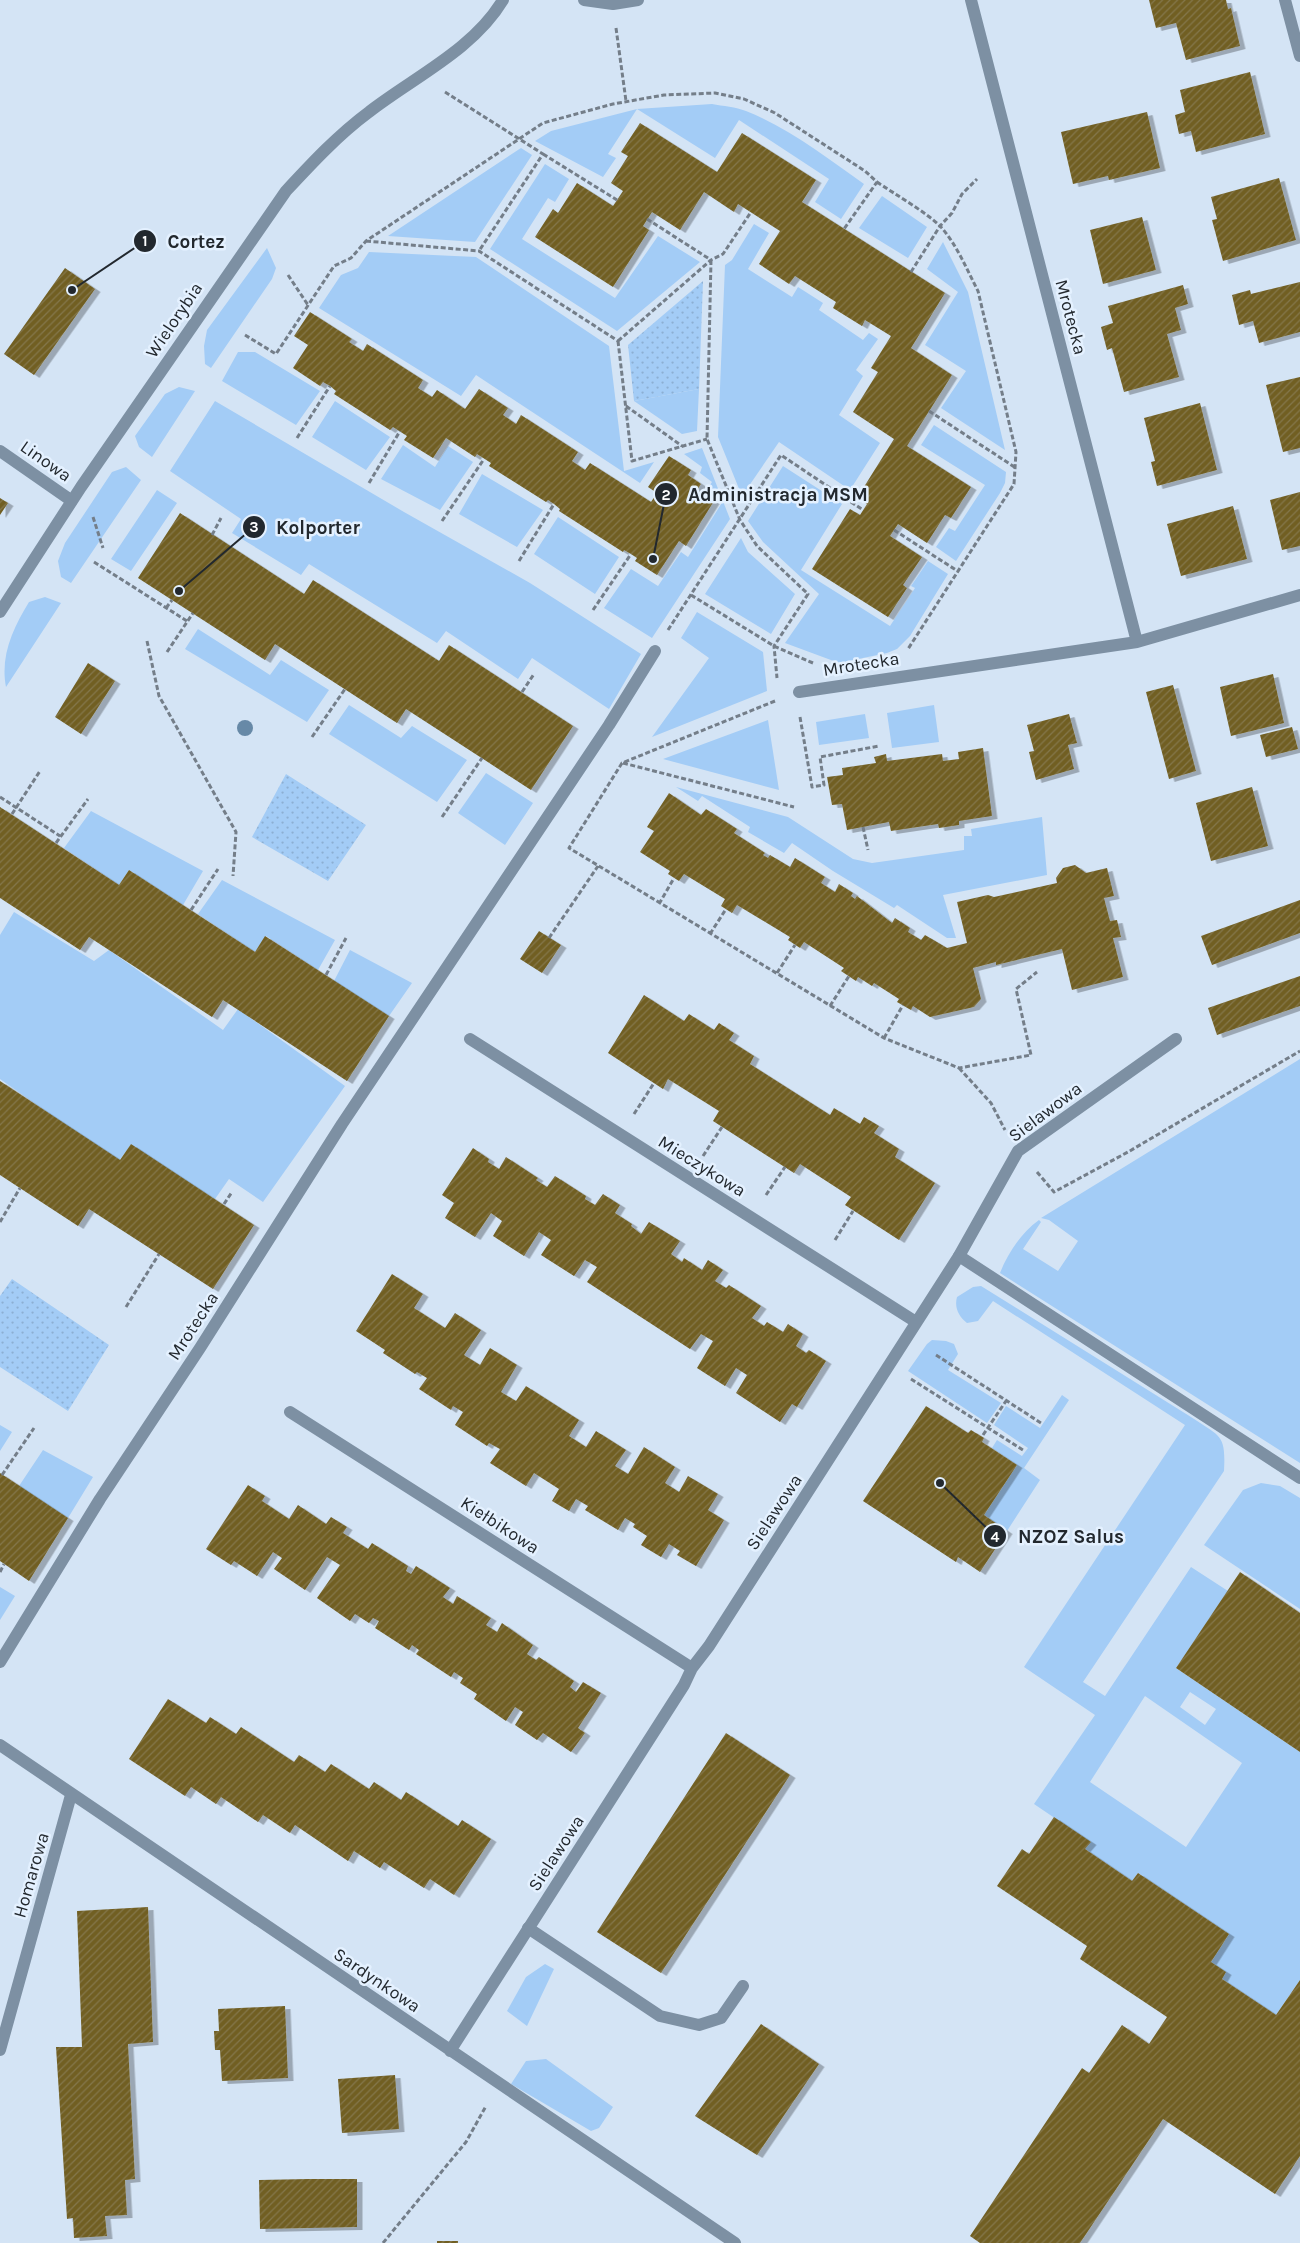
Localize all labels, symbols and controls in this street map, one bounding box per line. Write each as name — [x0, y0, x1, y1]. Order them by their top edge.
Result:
callout: Cortez — [133, 224, 235, 258]
text: Cortez — [167, 231, 225, 253]
text: 1 — [142, 232, 148, 250]
street label: Mrotecka — [1050, 277, 1092, 357]
street label: Wielorybia — [141, 278, 207, 362]
street label: Linowa — [16, 436, 76, 486]
callout: Administracja MSM — [653, 477, 878, 511]
text: Administracja MSM — [688, 484, 868, 506]
text: 2 — [661, 486, 671, 504]
callout: Kolporter — [242, 510, 370, 544]
text: Kolporter — [276, 517, 360, 539]
text: 3 — [249, 518, 259, 536]
street label: Mrotecka — [821, 647, 901, 681]
street label: Sielawowa — [1004, 1077, 1086, 1147]
street label: Mieczykowa — [654, 1130, 750, 1202]
street label: Mrotecka — [163, 1288, 223, 1364]
street label: Sielawowa — [741, 1470, 807, 1554]
street label: Kiełbikowa — [456, 1491, 544, 1559]
callout: NZOZ Salus — [983, 1519, 1134, 1553]
text: NZOZ Salus — [1018, 1526, 1124, 1548]
text: 4 — [991, 1528, 1000, 1546]
street label: Sielawowa — [523, 1811, 589, 1895]
street label: Homarowa — [8, 1830, 54, 1920]
street label: Sardynkowa — [329, 1943, 425, 2017]

